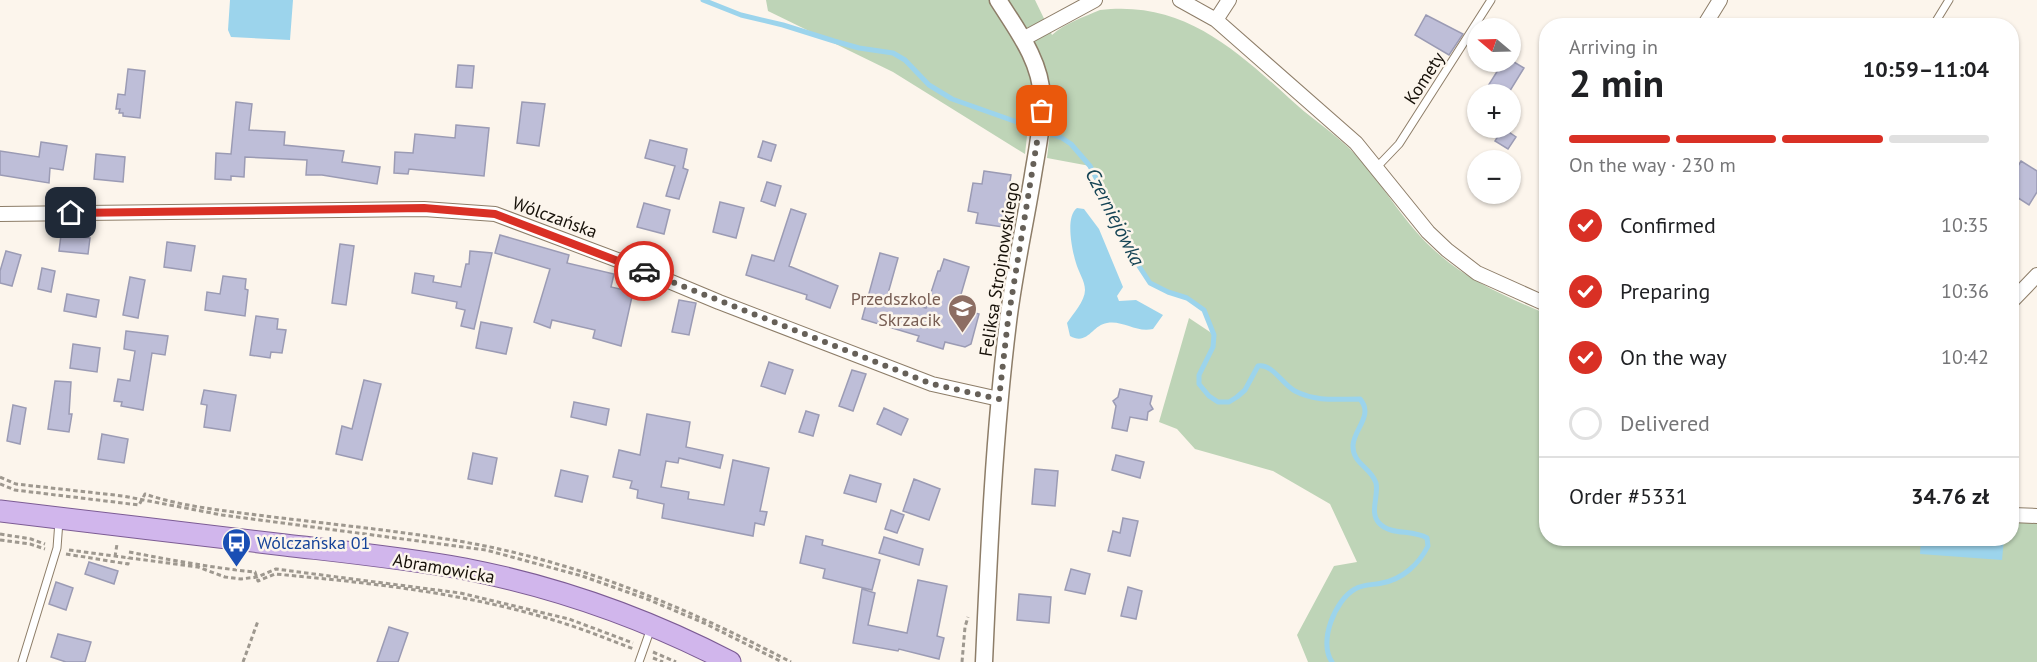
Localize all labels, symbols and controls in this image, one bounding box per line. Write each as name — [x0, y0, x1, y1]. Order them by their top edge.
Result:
north arrow — [1467, 18, 1521, 72]
map controls — [1467, 18, 1521, 204]
text: Arriving in — [1569, 34, 1658, 60]
street label: Komety — [1399, 47, 1450, 109]
text: 10:59–11:04 — [1863, 55, 1989, 83]
text: 2 min — [1569, 57, 1664, 108]
button: + — [1467, 84, 1521, 138]
pin — [1016, 85, 1067, 136]
icon: bag — [1025, 94, 1058, 127]
button: − — [1467, 150, 1521, 204]
text: On the way · 230 m — [1569, 152, 1736, 178]
water label: Czerniejówka — [1079, 164, 1151, 270]
street label: Feliksa Strojnowskiego — [974, 180, 1024, 358]
pin — [45, 187, 96, 238]
street label: Wólczańska — [509, 191, 601, 243]
icon: home — [54, 196, 87, 229]
icon: check — [1569, 209, 1602, 242]
text: Confirmed — [1620, 211, 1716, 239]
text: 10:35 — [1941, 212, 1989, 238]
courier — [614, 241, 674, 301]
icon: car — [628, 255, 661, 288]
icon: check — [1569, 275, 1602, 308]
text: Preparing — [1620, 277, 1710, 305]
text: 10:36 — [1941, 278, 1989, 304]
place label: Przedszkole Skrzacik — [851, 287, 941, 331]
school or university icon: Przedszkole Skrzacik — [946, 292, 978, 334]
icon: check — [1569, 341, 1602, 374]
text: On the way — [1620, 343, 1727, 371]
text: 10:42 — [1941, 344, 1989, 370]
text: Delivered — [1620, 409, 1710, 437]
text: Order #5331 — [1569, 482, 1688, 510]
text: 34.76 zł — [1911, 482, 1989, 510]
bus stop icon: Wólczańska 01 — [220, 526, 252, 568]
place label: Wólczańska 01 — [257, 531, 370, 554]
street label: Abramowicka — [391, 548, 497, 588]

